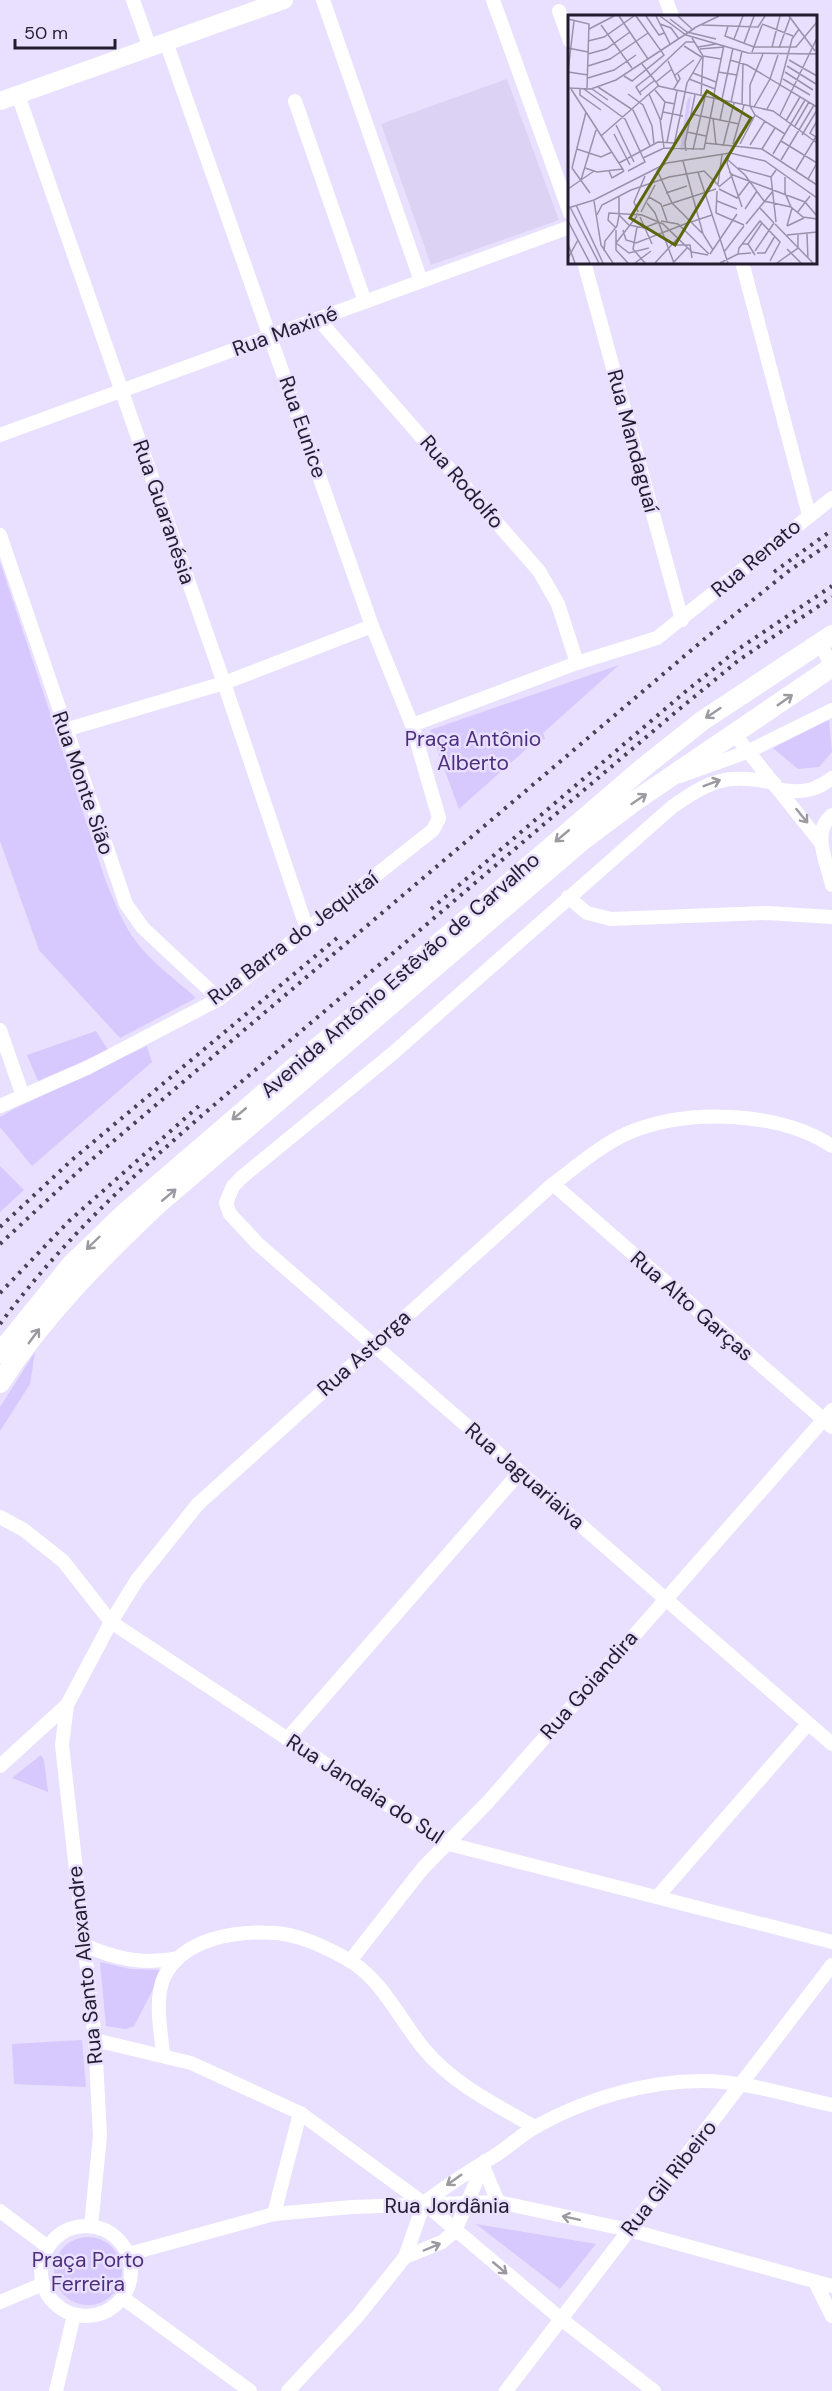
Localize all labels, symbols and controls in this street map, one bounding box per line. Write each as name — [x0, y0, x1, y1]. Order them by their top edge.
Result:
scale bar — [15, 12, 116, 50]
inset map — [568, 15, 817, 264]
text: 50 m — [24, 21, 68, 45]
street label: Rua Maxiné — [229, 299, 342, 363]
street label: Rua Mandaguaí — [600, 366, 666, 516]
street label: Rua Eunice — [272, 372, 334, 482]
street label: Rua Rodolfo — [414, 429, 510, 535]
street label: Rua Guaranésia — [126, 436, 202, 588]
street label: Rua Renato — [705, 512, 807, 604]
one-way arrow — [776, 694, 792, 706]
street label: Rua Monte Sião — [45, 707, 121, 859]
one-way arrow — [705, 707, 722, 719]
park label: Praça Antônio Alberto — [405, 725, 541, 777]
one-way arrow — [702, 776, 720, 787]
one-way arrow — [630, 793, 646, 805]
one-way arrow — [795, 808, 809, 823]
one-way arrow — [555, 829, 570, 843]
street label: Avenida Antônio Estêvão de Carvalho — [254, 846, 546, 1104]
street label: Rua Barra do Jequitaí — [202, 865, 384, 1011]
one-way arrow — [232, 1107, 247, 1121]
one-way arrow — [161, 1188, 176, 1202]
one-way arrow — [86, 1236, 101, 1251]
street label: Rua Alto Garças — [624, 1245, 760, 1367]
street label: Rua Astorga — [311, 1304, 417, 1402]
one-way arrow — [28, 1328, 40, 1344]
street label: Rua Jaguariaiva — [459, 1416, 591, 1536]
street label: Rua Goiandira — [534, 1625, 644, 1745]
street label: Rua Jandaia do Sul — [281, 1728, 449, 1850]
street label: Rua Santo Alexandre — [61, 1864, 109, 2066]
street label: Rua Gil Ribeiro — [615, 2114, 723, 2242]
one-way arrow — [446, 2174, 462, 2186]
street label: Rua Jordânia — [385, 2192, 509, 2220]
one-way arrow — [562, 2211, 581, 2223]
one-way arrow — [422, 2240, 440, 2252]
park label: Praça Porto Ferreira — [32, 2246, 144, 2298]
one-way arrow — [492, 2262, 508, 2275]

